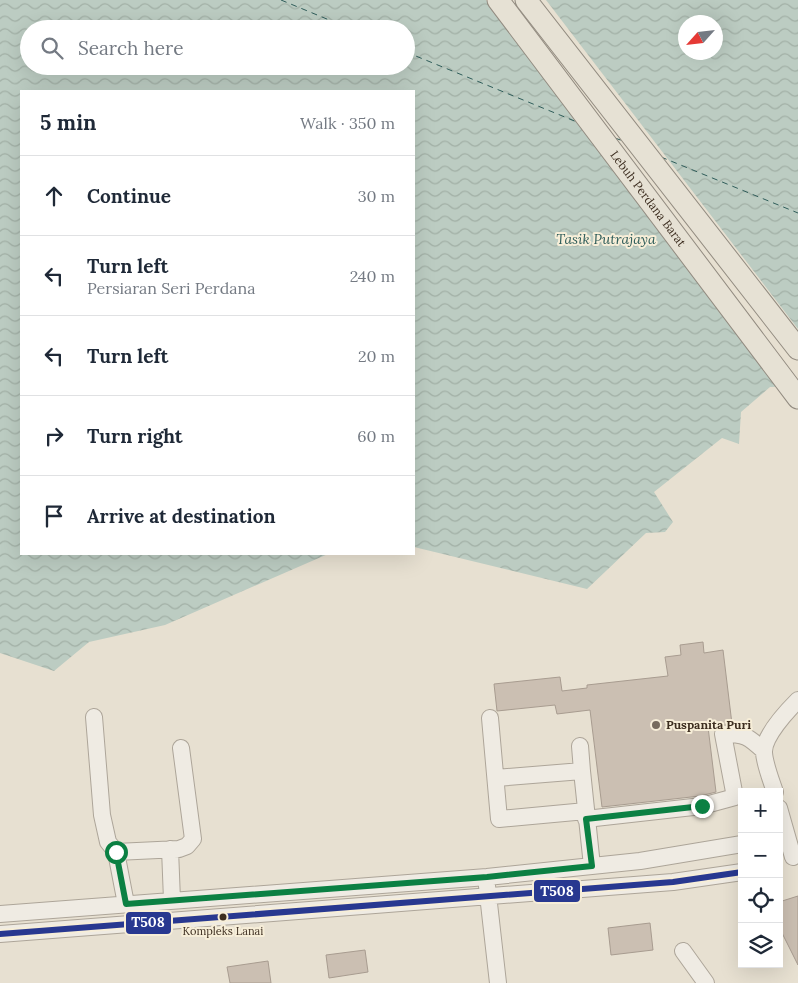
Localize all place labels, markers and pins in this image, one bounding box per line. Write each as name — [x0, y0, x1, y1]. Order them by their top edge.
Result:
place label: Puspanita Puri — [666, 717, 751, 732]
marker: Puspanita Puri — [650, 719, 662, 731]
marker: Kompleks Lanai — [218, 912, 228, 922]
place label: Kompleks Lanai — [183, 924, 263, 938]

